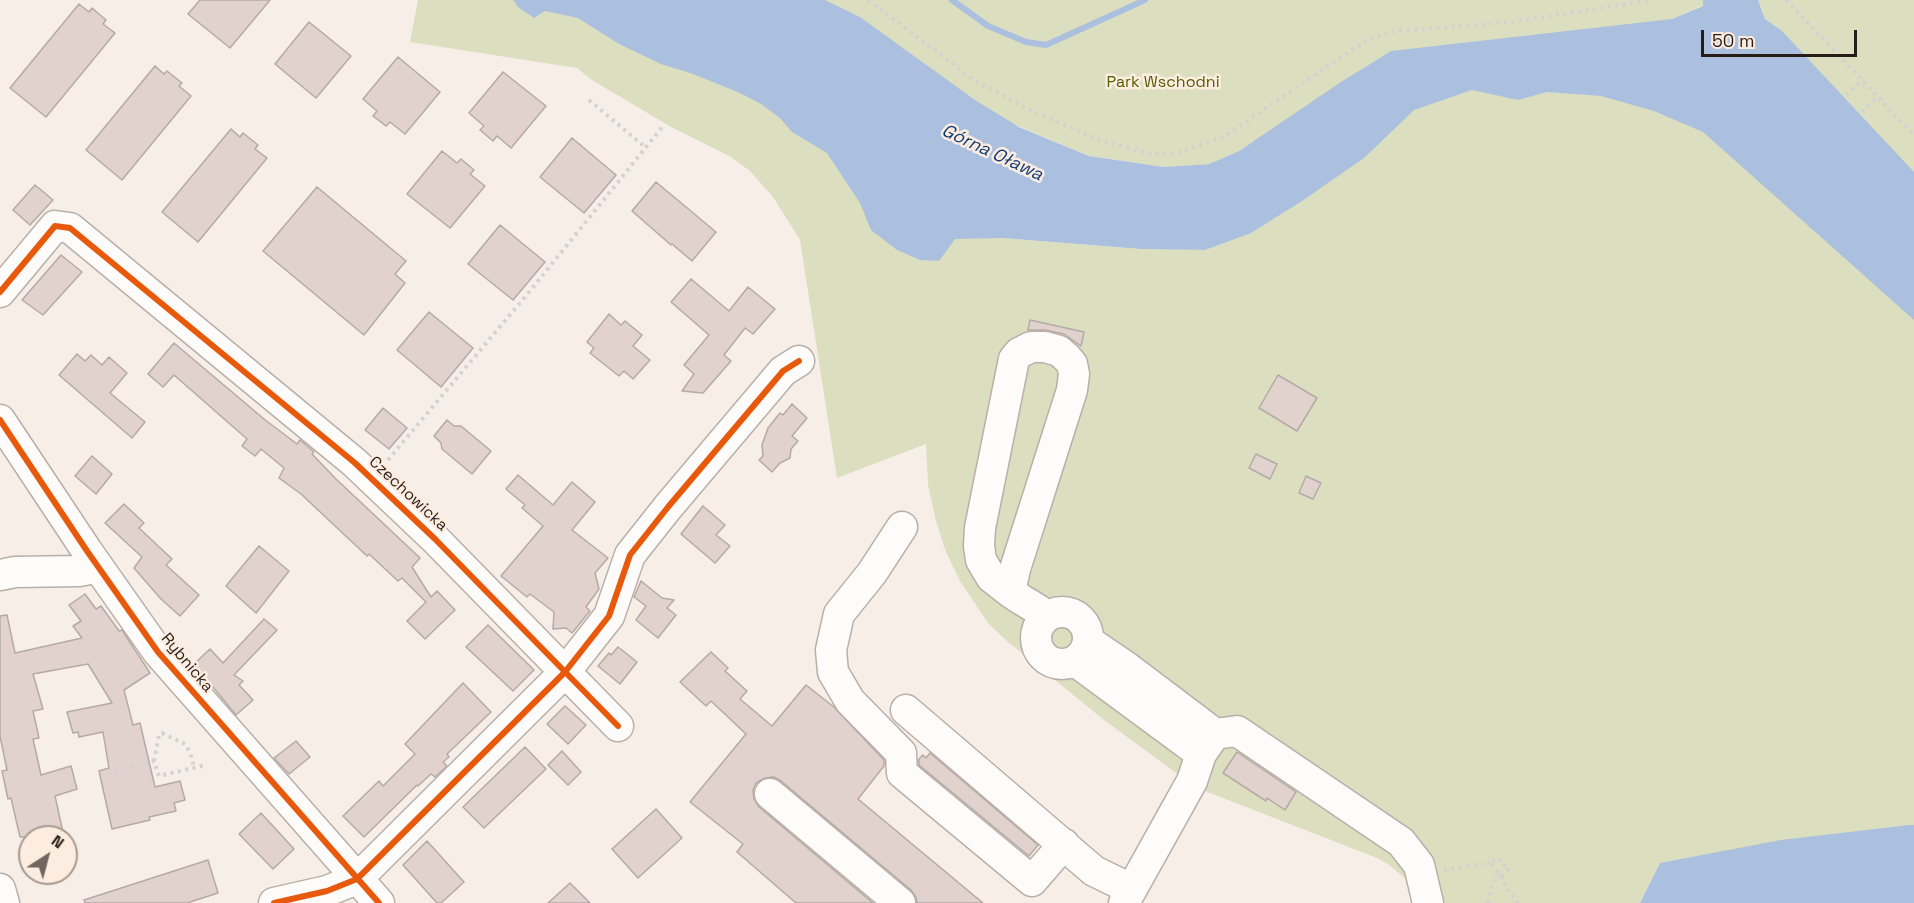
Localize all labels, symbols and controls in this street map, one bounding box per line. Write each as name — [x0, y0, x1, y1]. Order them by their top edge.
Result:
scale bar — [1704, 18, 1860, 56]
text: 50 m — [1712, 29, 1754, 52]
park label: Park Wschodni — [1106, 73, 1220, 93]
water label: Górna Oława — [938, 120, 1046, 186]
street label: Czechowicka — [365, 453, 451, 535]
street label: Rybnicka — [157, 630, 217, 696]
north arrow — [18, 825, 78, 885]
text: N — [47, 830, 68, 853]

